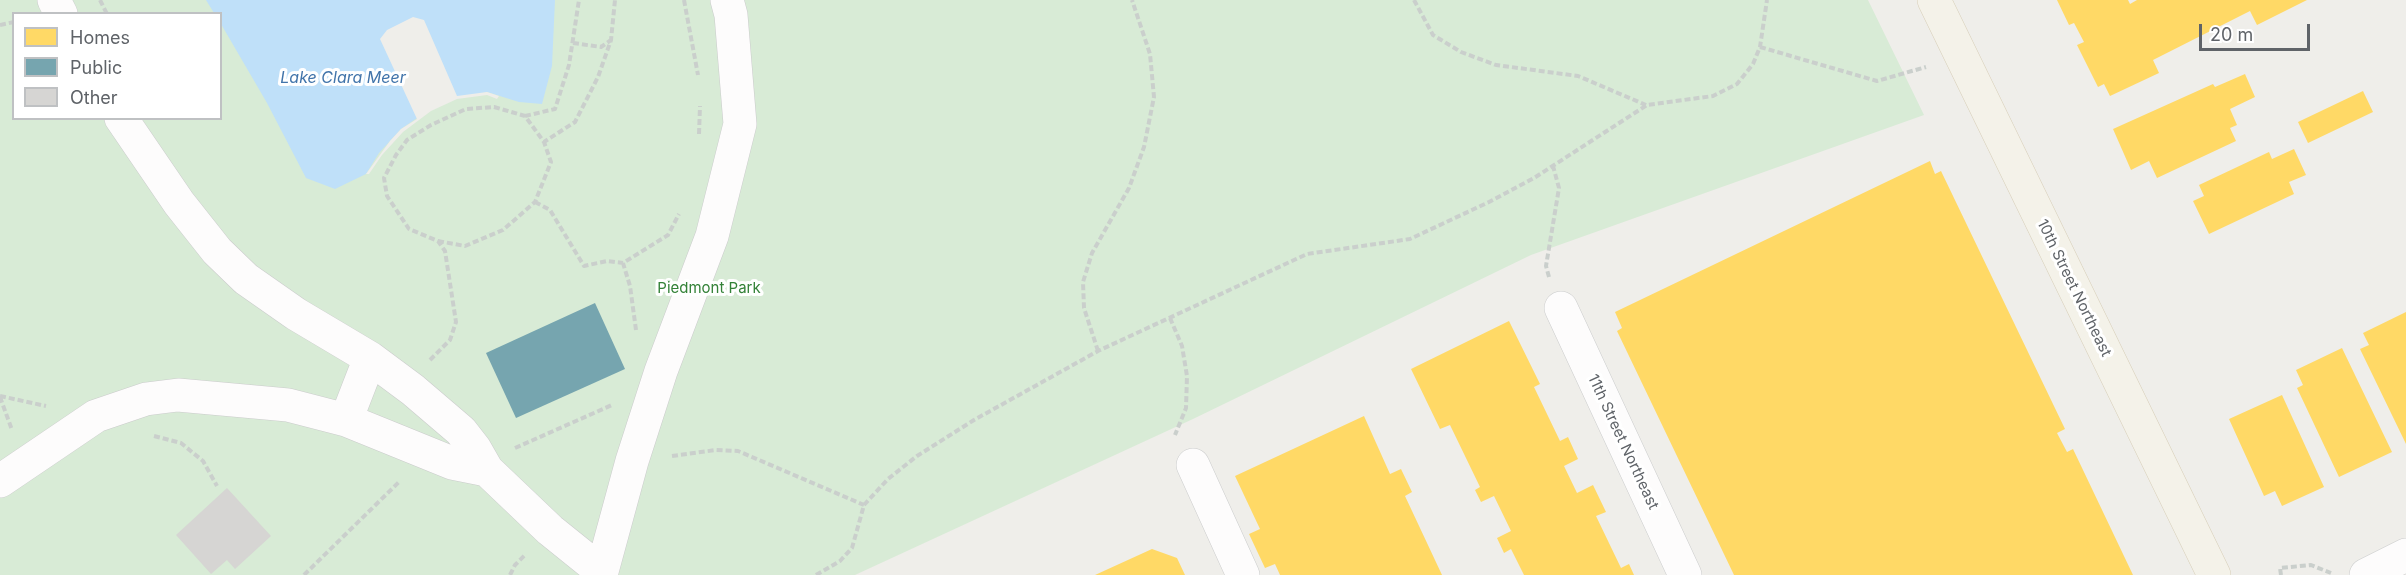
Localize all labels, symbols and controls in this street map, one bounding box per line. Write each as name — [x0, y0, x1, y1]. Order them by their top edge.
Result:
legend — [12, 12, 222, 120]
scale bar — [2202, 12, 2313, 50]
text: 20 m — [2210, 24, 2253, 45]
text: Homes — [70, 27, 130, 48]
text: Public — [70, 57, 122, 78]
water label: Lake Clara Meer — [280, 68, 406, 88]
text: Other — [70, 87, 118, 108]
street label: 10th Street Northeast — [2033, 216, 2115, 360]
park label: Piedmont Park — [657, 279, 761, 297]
street label: 11th Street Northeast — [1584, 372, 1662, 512]

